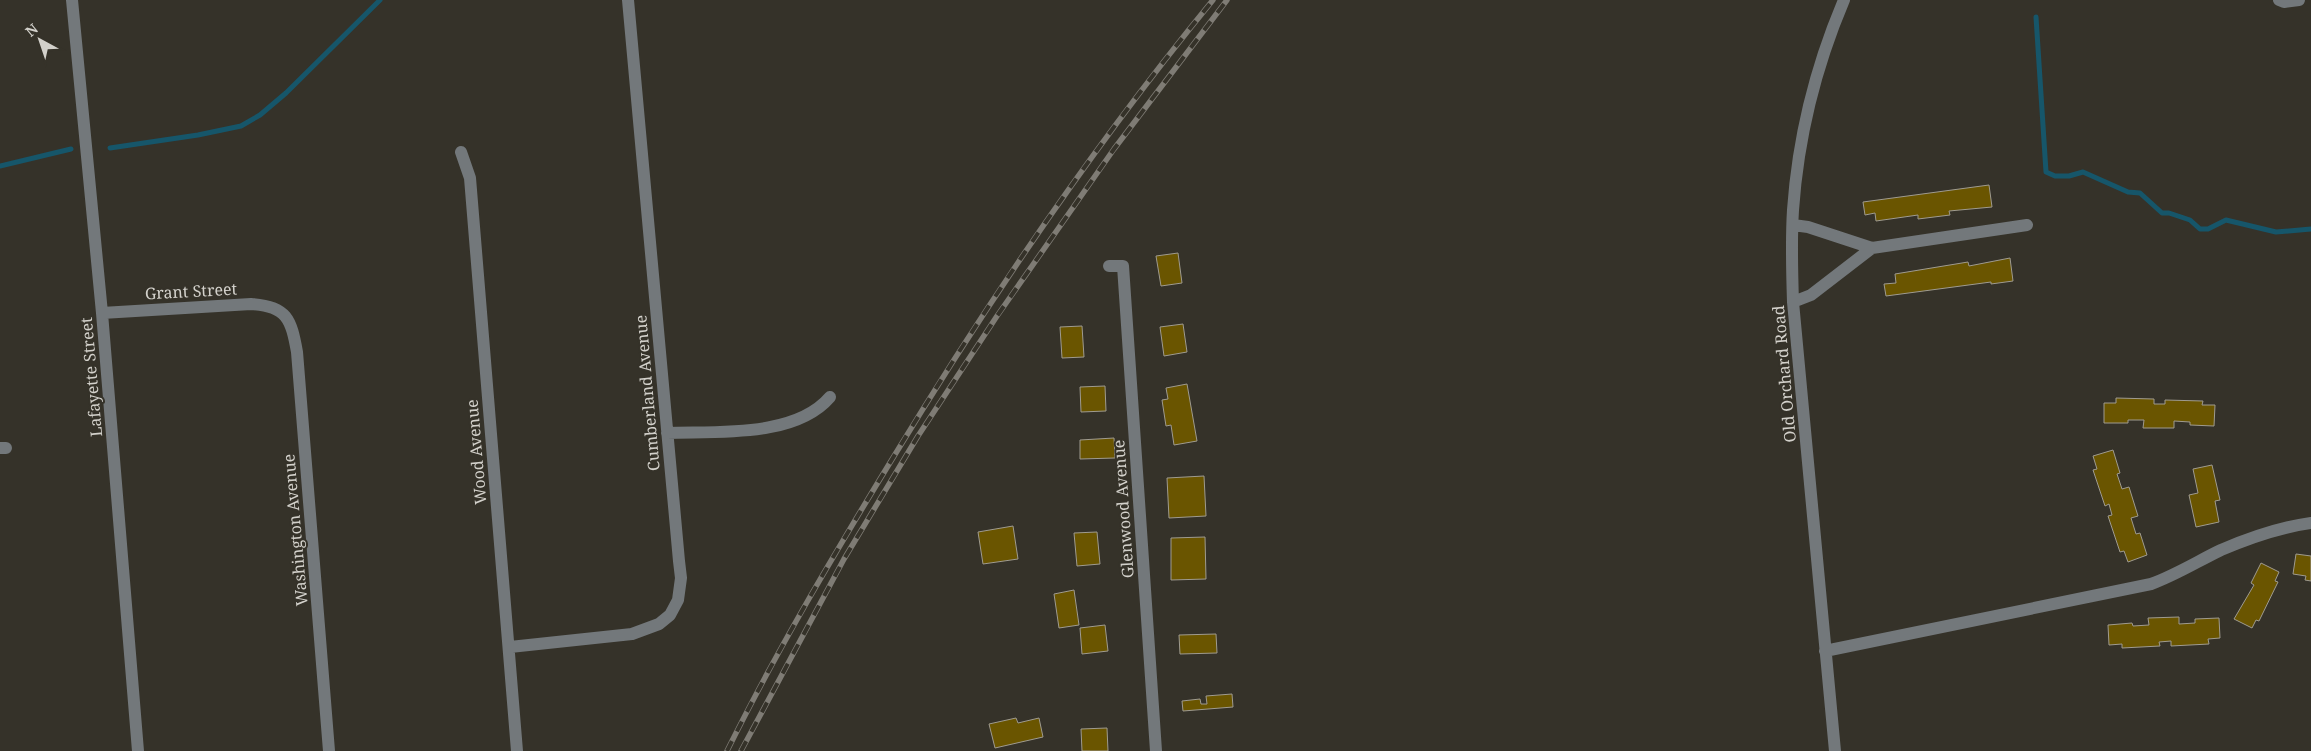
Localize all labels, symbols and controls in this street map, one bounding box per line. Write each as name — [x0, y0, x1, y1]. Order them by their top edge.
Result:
north arrow — [15, 15, 65, 65]
text: N — [21, 19, 42, 40]
street label: Grant Street — [144, 278, 238, 304]
street label: Old Orchard Road — [1767, 304, 1801, 443]
street label: Cumberland Avenue — [629, 314, 665, 472]
street label: Lafayette Street — [75, 316, 107, 438]
street label: Wood Avenue — [460, 399, 492, 505]
street label: Glenwood Avenue — [1107, 439, 1139, 579]
street label: Washington Avenue — [277, 453, 313, 607]

